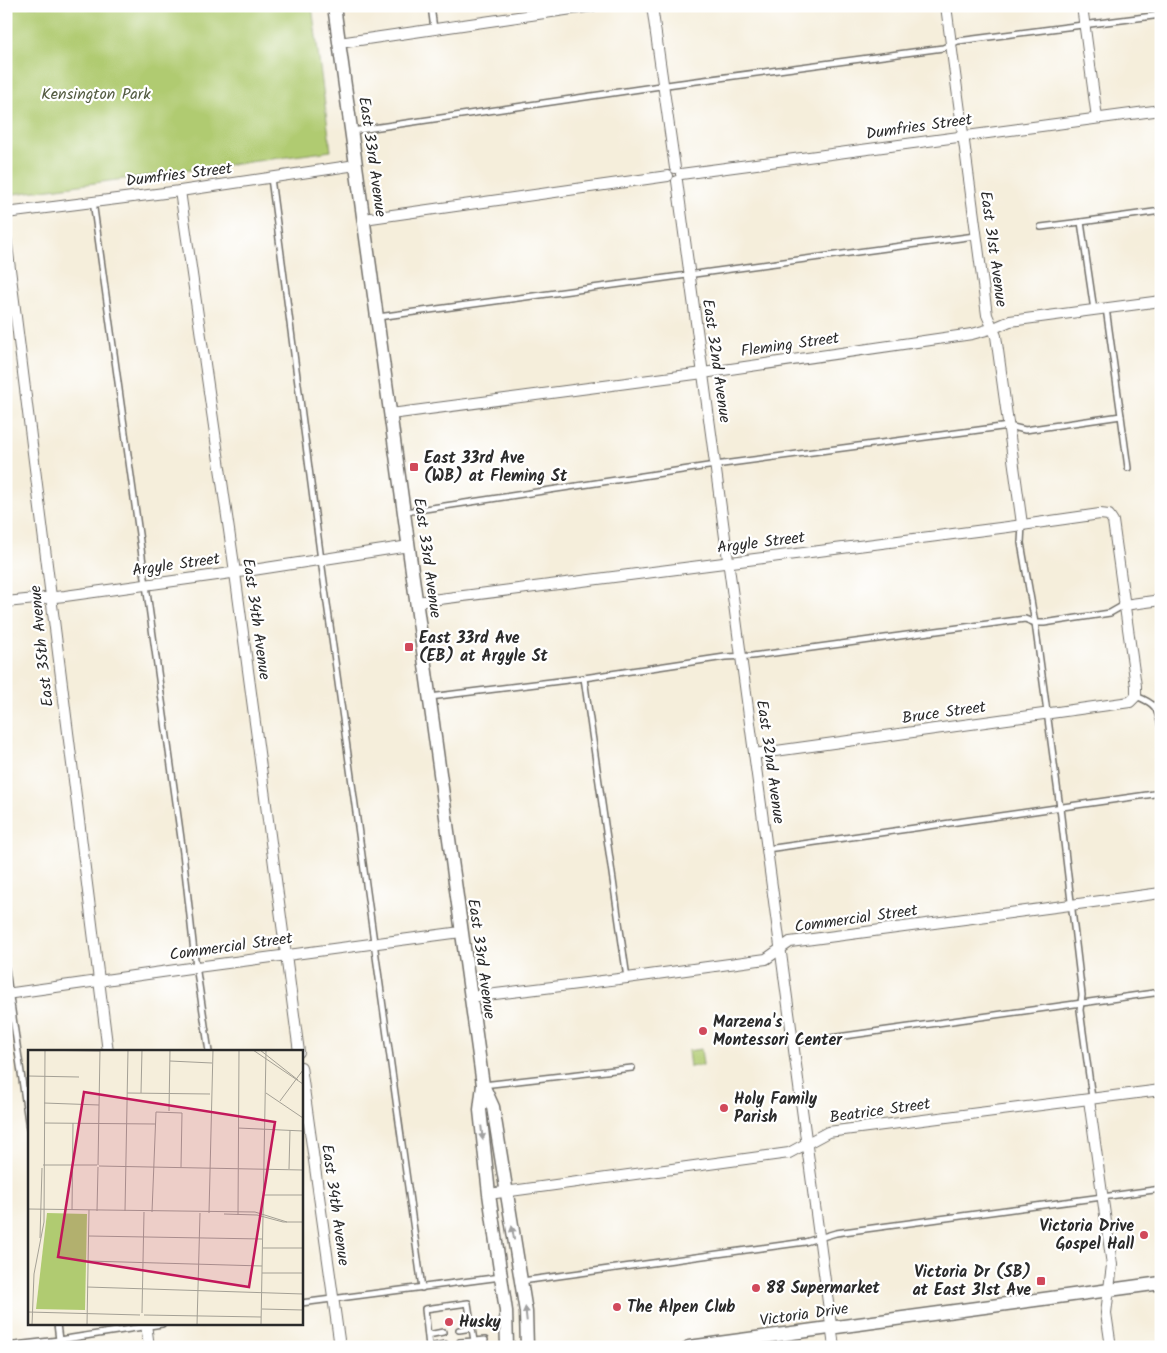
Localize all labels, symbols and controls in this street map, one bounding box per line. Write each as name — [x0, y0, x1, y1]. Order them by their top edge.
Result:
park label: Kensington Park — [41, 82, 151, 107]
street label: East 33rd Avenue — [351, 95, 393, 219]
street label: Dumfries Street — [864, 107, 974, 147]
street label: Dumfries Street — [124, 156, 234, 194]
street label: East 31st Avenue — [972, 189, 1014, 309]
street label: East 32nd Avenue — [695, 297, 737, 425]
street label: Fleming Street — [739, 326, 842, 364]
place label: East 33rd Ave (WB) at Fleming St — [424, 446, 568, 489]
marker: East 33rd Ave (WB) at Fleming St — [408, 461, 420, 473]
street label: East 33rd Avenue — [406, 496, 448, 620]
street label: Argyle Street — [716, 525, 807, 561]
street label: Argyle Street — [131, 546, 222, 584]
street label: East 34th Avenue — [235, 557, 277, 681]
street label: East 35th Avenue — [23, 584, 61, 708]
place label: East 33rd Ave (EB) at Argyle St — [419, 626, 549, 669]
marker: East 33rd Ave (EB) at Argyle St — [403, 641, 415, 653]
street label: Bruce Street — [900, 695, 988, 731]
street label: East 32nd Avenue — [749, 698, 791, 826]
street label: East 33rd Avenue — [460, 897, 502, 1021]
street label: Commercial Street — [793, 898, 920, 940]
street label: Commercial Street — [168, 926, 295, 968]
place label: Marzena's Montessori Center — [713, 1010, 843, 1053]
marker: Marzena's Montessori Center — [697, 1025, 709, 1037]
inset map — [28, 1050, 302, 1326]
place label: Holy Family Parish — [734, 1087, 818, 1130]
street label: Beatrice Street — [828, 1091, 933, 1130]
marker: Holy Family Parish — [718, 1102, 730, 1114]
one-way arrow — [478, 1126, 486, 1142]
street label: East 34th Avenue — [314, 1143, 356, 1267]
place label: Victoria Drive Gospel Hall — [1040, 1214, 1135, 1257]
one-way arrow — [509, 1225, 517, 1241]
marker: Victoria Drive Gospel Hall — [1138, 1229, 1150, 1241]
place label: Victoria Dr (SB) at East 31st Ave — [913, 1260, 1031, 1303]
marker: Victoria Dr (SB) at East 31st Ave — [1035, 1275, 1047, 1287]
place label: 88 Supermarket — [766, 1276, 881, 1301]
marker: 88 Supermarket — [750, 1282, 762, 1294]
place label: The Alpen Club — [627, 1295, 735, 1320]
street label: Victoria Drive — [758, 1296, 850, 1334]
marker: The Alpen Club — [611, 1301, 623, 1313]
one-way arrow — [522, 1306, 530, 1322]
place label: Husky — [459, 1310, 502, 1335]
marker: Husky — [443, 1316, 455, 1328]

